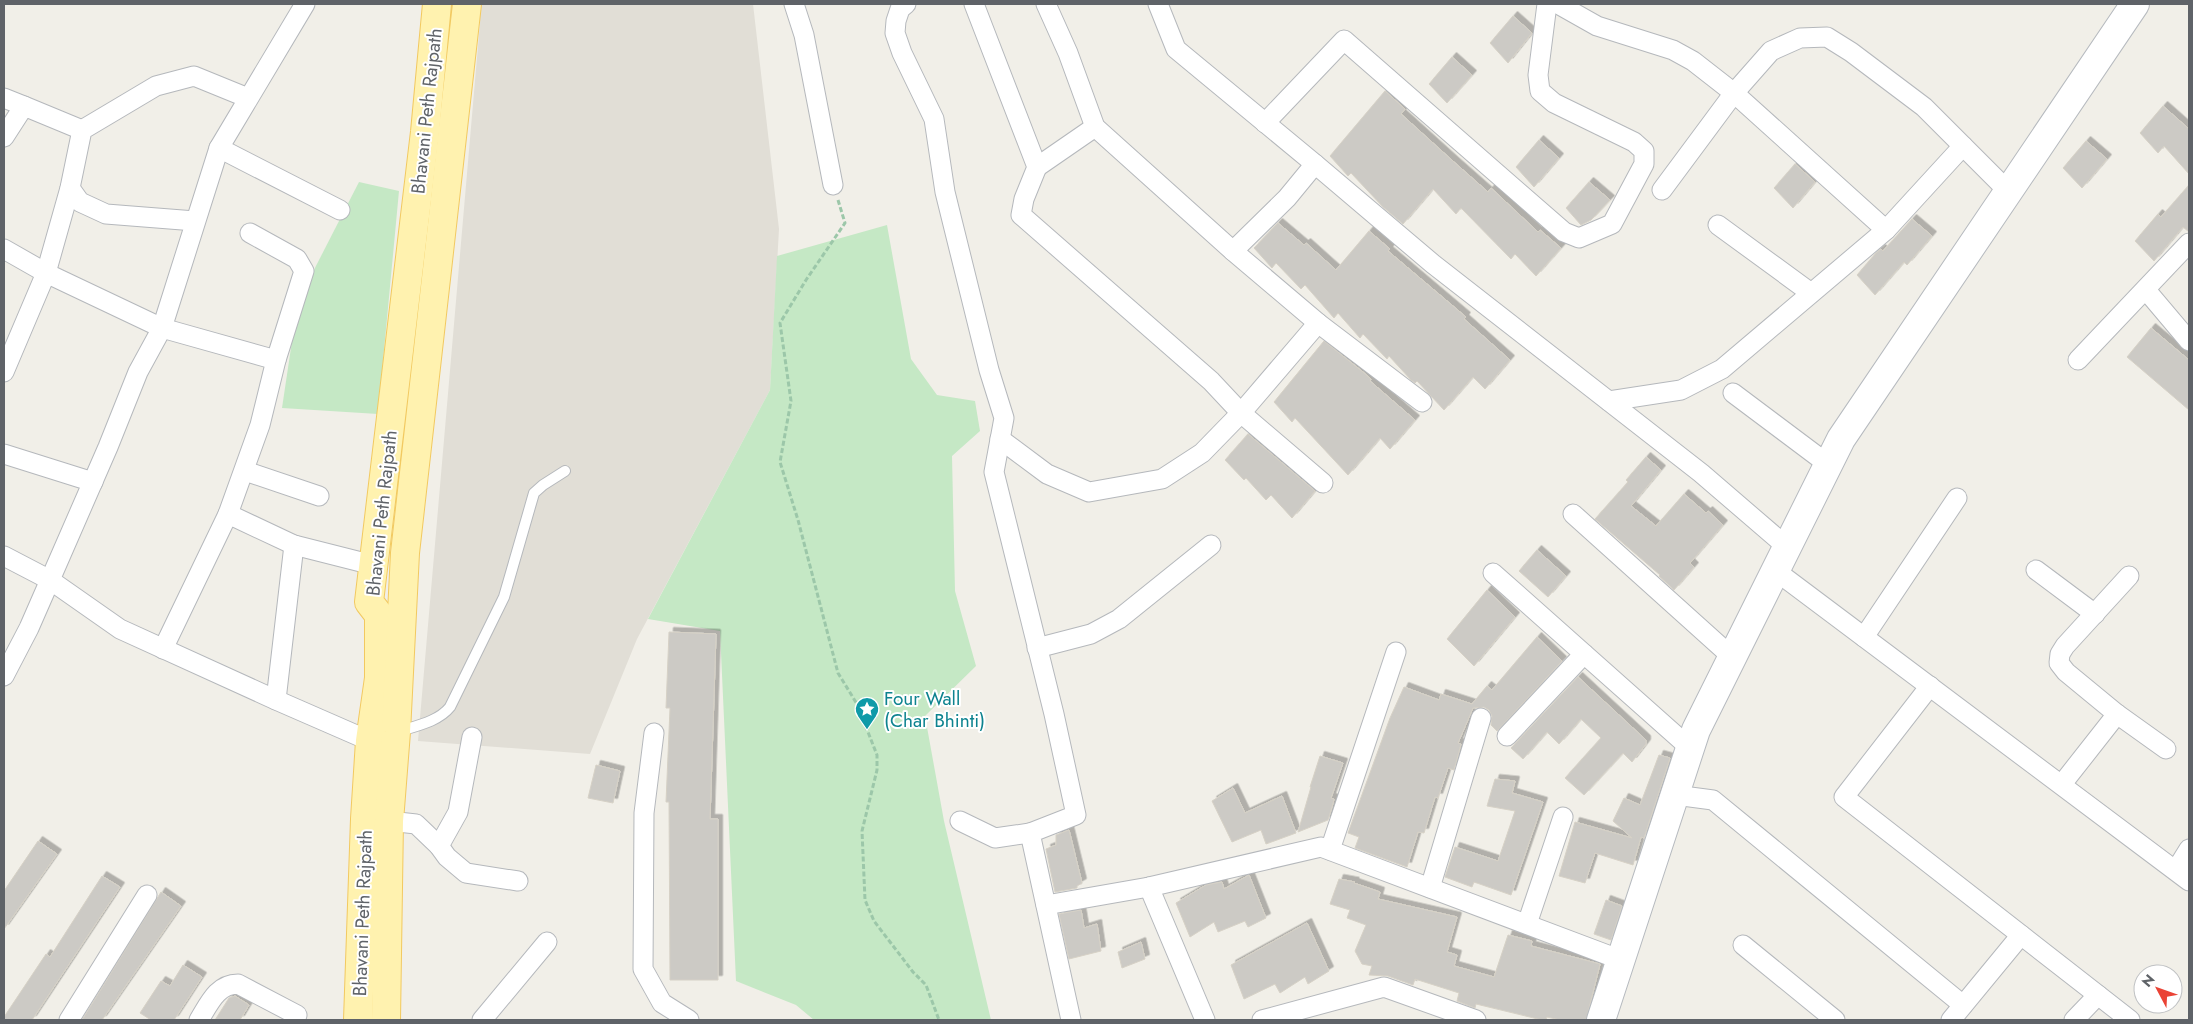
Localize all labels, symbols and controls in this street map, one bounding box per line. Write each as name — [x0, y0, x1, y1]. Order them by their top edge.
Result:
street label: Bhavani Peth Rajpath — [404, 27, 449, 195]
street label: Bhavani Peth Rajpath — [359, 429, 404, 597]
place label: Four Wall (Char Bhinti) — [884, 685, 985, 734]
place icon: Four Wall (Char Bhinti) — [854, 696, 880, 730]
street label: Bhavani Peth Rajpath — [346, 829, 379, 997]
north arrow — [2133, 964, 2183, 1014]
text: N — [2137, 970, 2159, 991]

